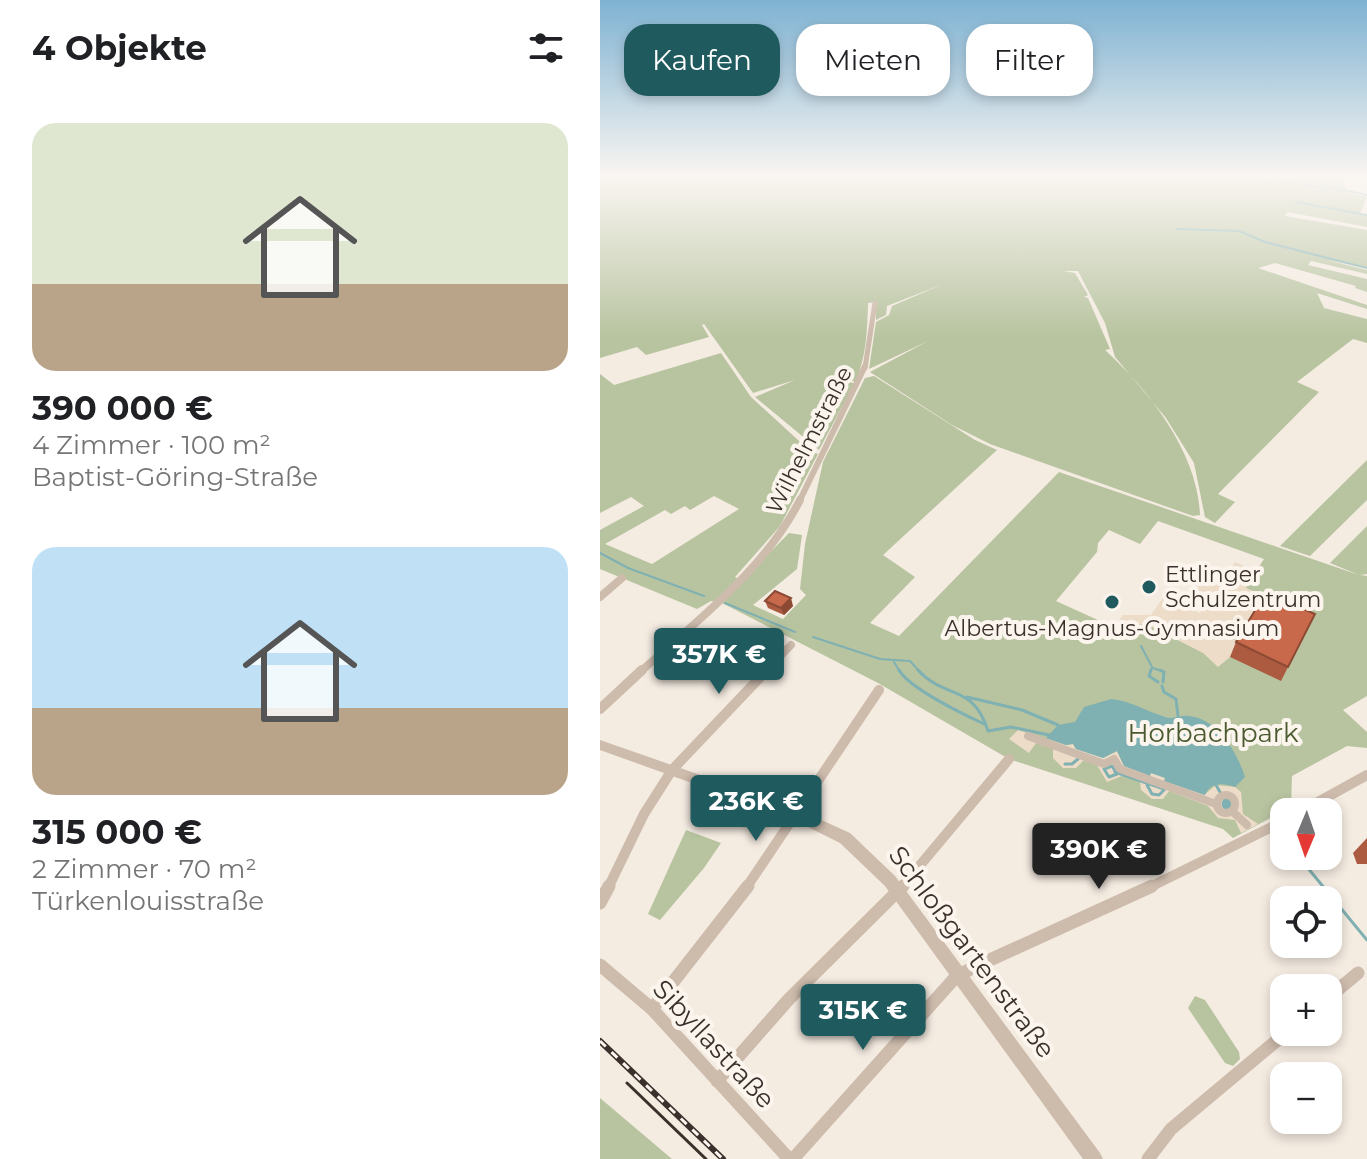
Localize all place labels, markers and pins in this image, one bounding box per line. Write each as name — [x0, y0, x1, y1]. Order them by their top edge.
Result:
place label: Ettlinger Schulzentrum — [1165, 561, 1321, 613]
marker: Ettlinger Schulzentrum — [1140, 578, 1158, 596]
marker: Albertus-Magnus-Gymnasium — [1103, 593, 1121, 611]
place label: Albertus-Magnus-Gymnasium — [945, 615, 1279, 642]
pin: 357K € — [654, 628, 784, 696]
pin: 236K € — [691, 775, 821, 843]
pin: 390K € — [1034, 823, 1164, 891]
pin: 315K € — [798, 984, 928, 1052]

